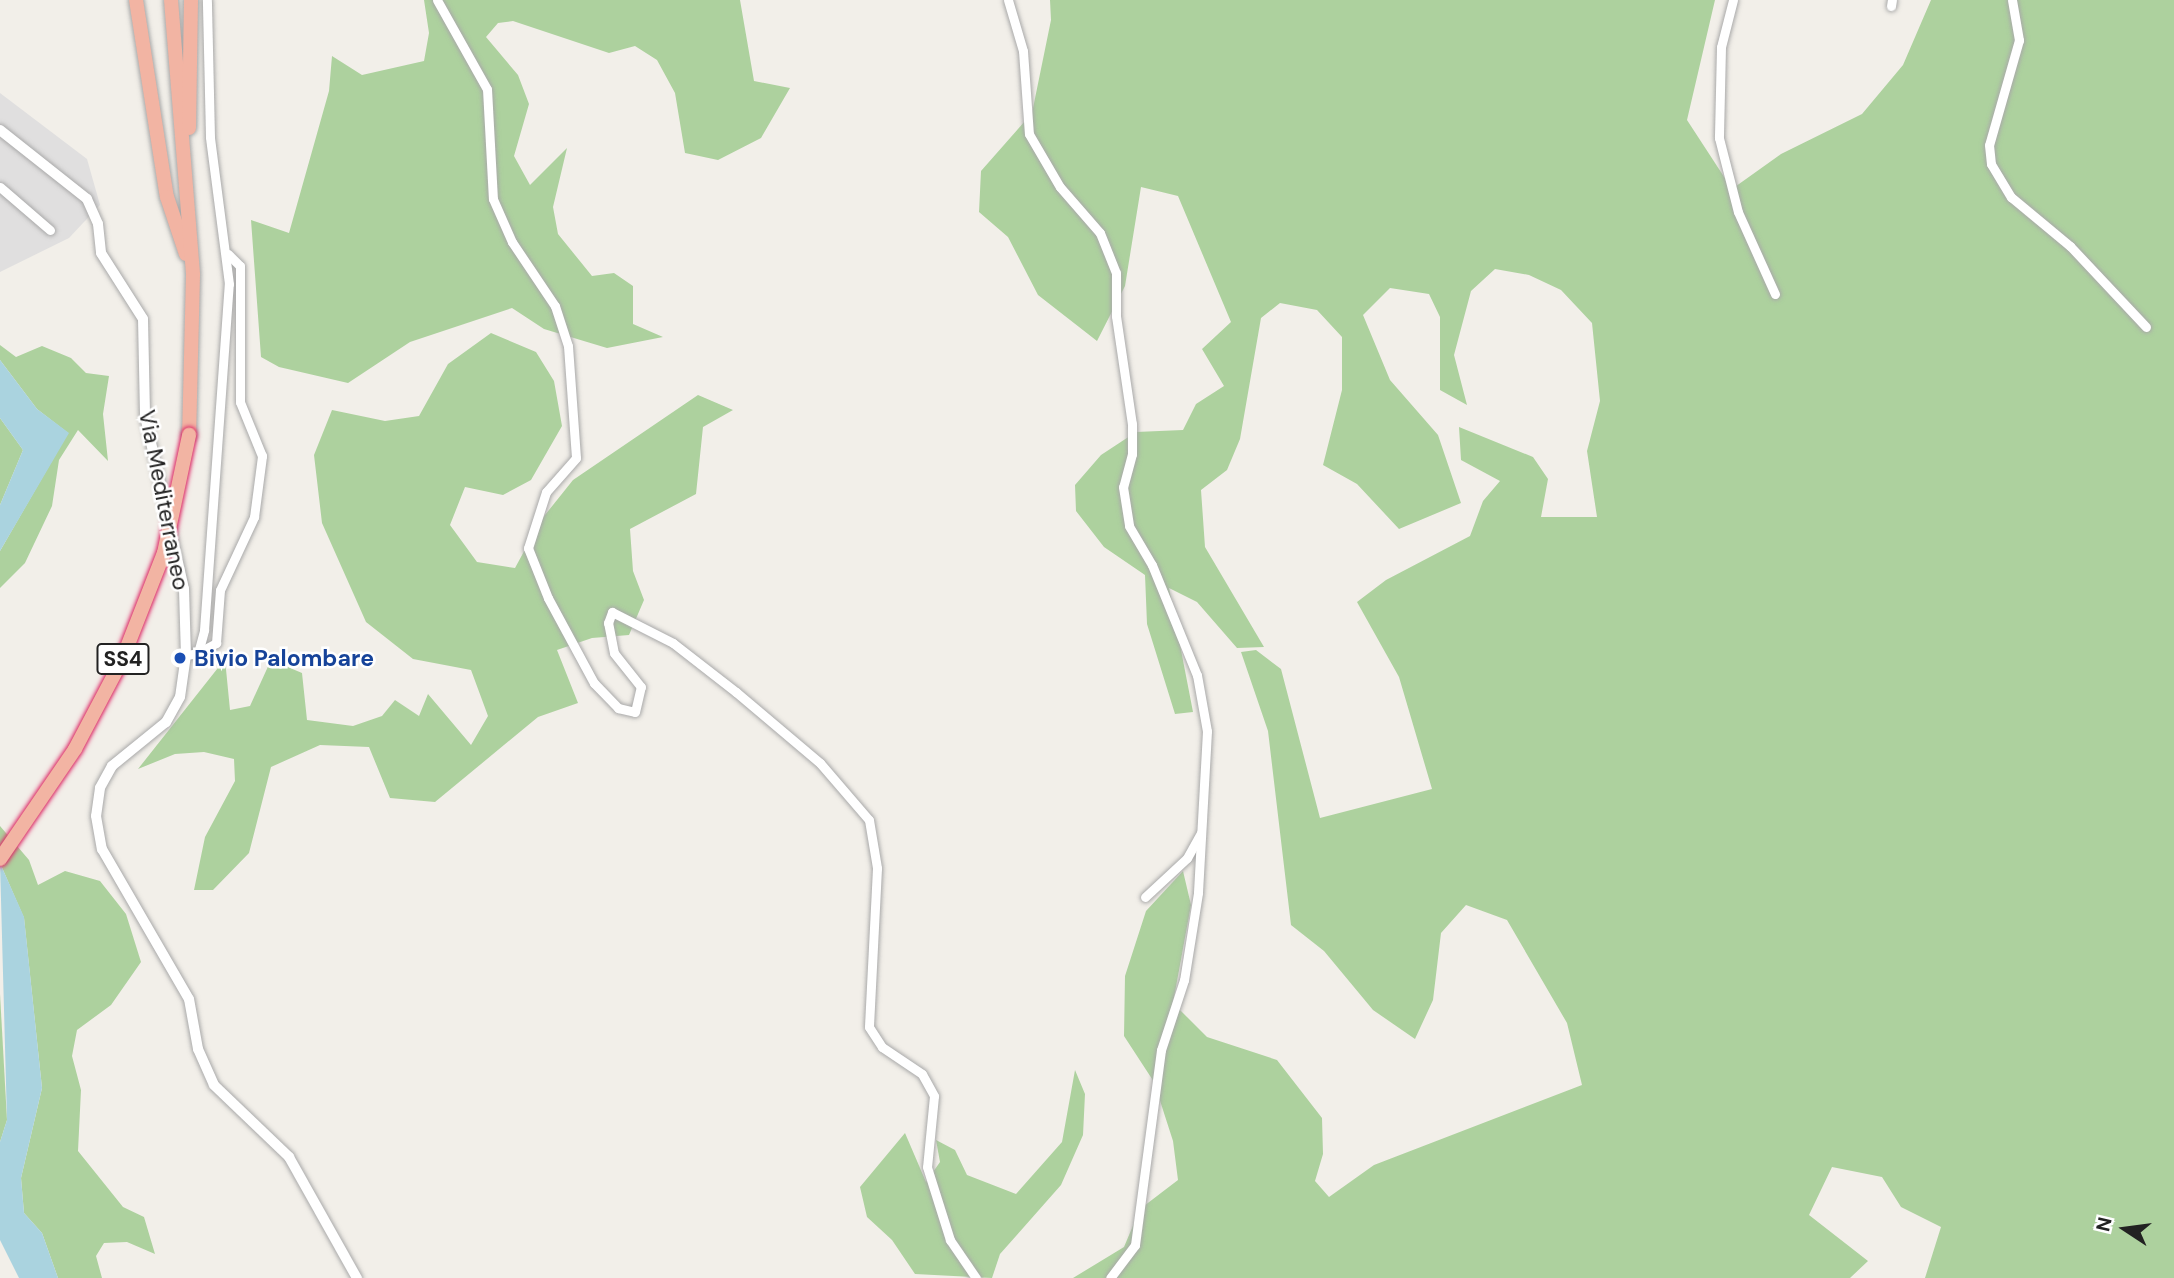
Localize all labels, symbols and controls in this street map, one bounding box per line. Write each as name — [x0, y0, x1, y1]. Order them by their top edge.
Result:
street label: Via Mediterraneo — [133, 408, 195, 592]
road number: SS4 — [95, 642, 151, 676]
place label: Bivio Palombare — [194, 644, 374, 672]
marker: Bivio Palombare — [172, 650, 188, 666]
north arrow — [2090, 1194, 2160, 1264]
text: N — [2090, 1215, 2118, 1234]

